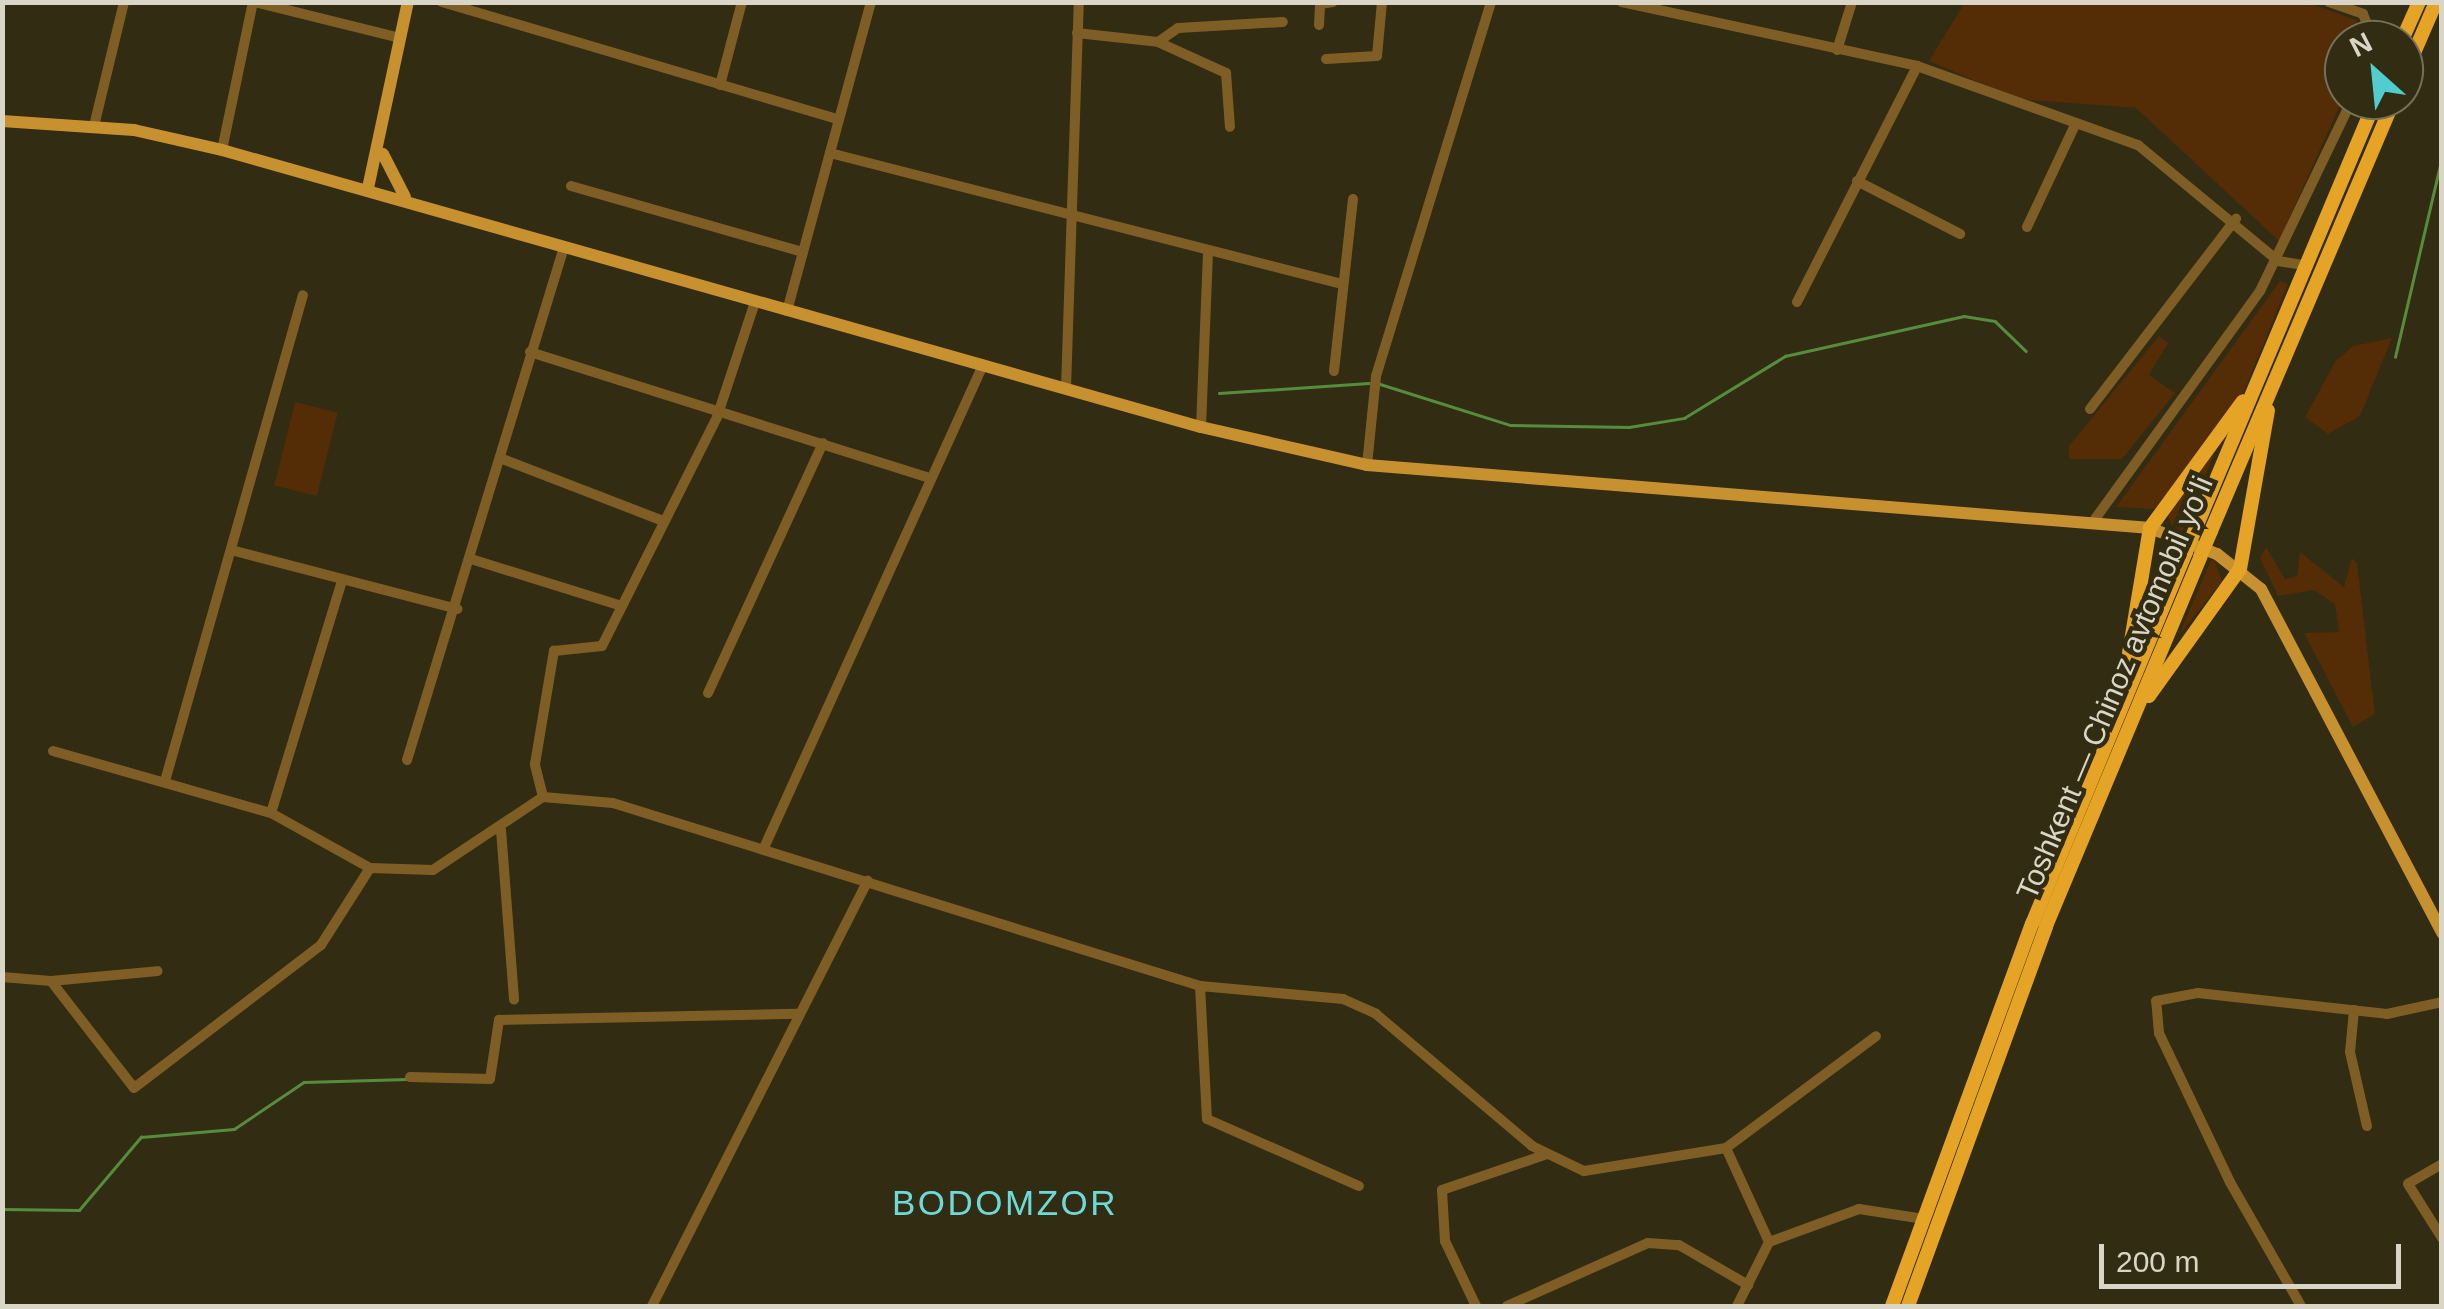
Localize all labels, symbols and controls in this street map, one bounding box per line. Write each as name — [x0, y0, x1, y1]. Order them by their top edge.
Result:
north arrow — [2324, 20, 2424, 120]
text: N — [2345, 26, 2377, 63]
street label: Toshkent — Chinoz avtomobil yoʻli — [2009, 471, 2221, 905]
district label: BODOMZOR — [892, 1182, 1118, 1224]
scale bar — [2104, 1224, 2406, 1286]
text: 200 m — [2116, 1245, 2199, 1278]

